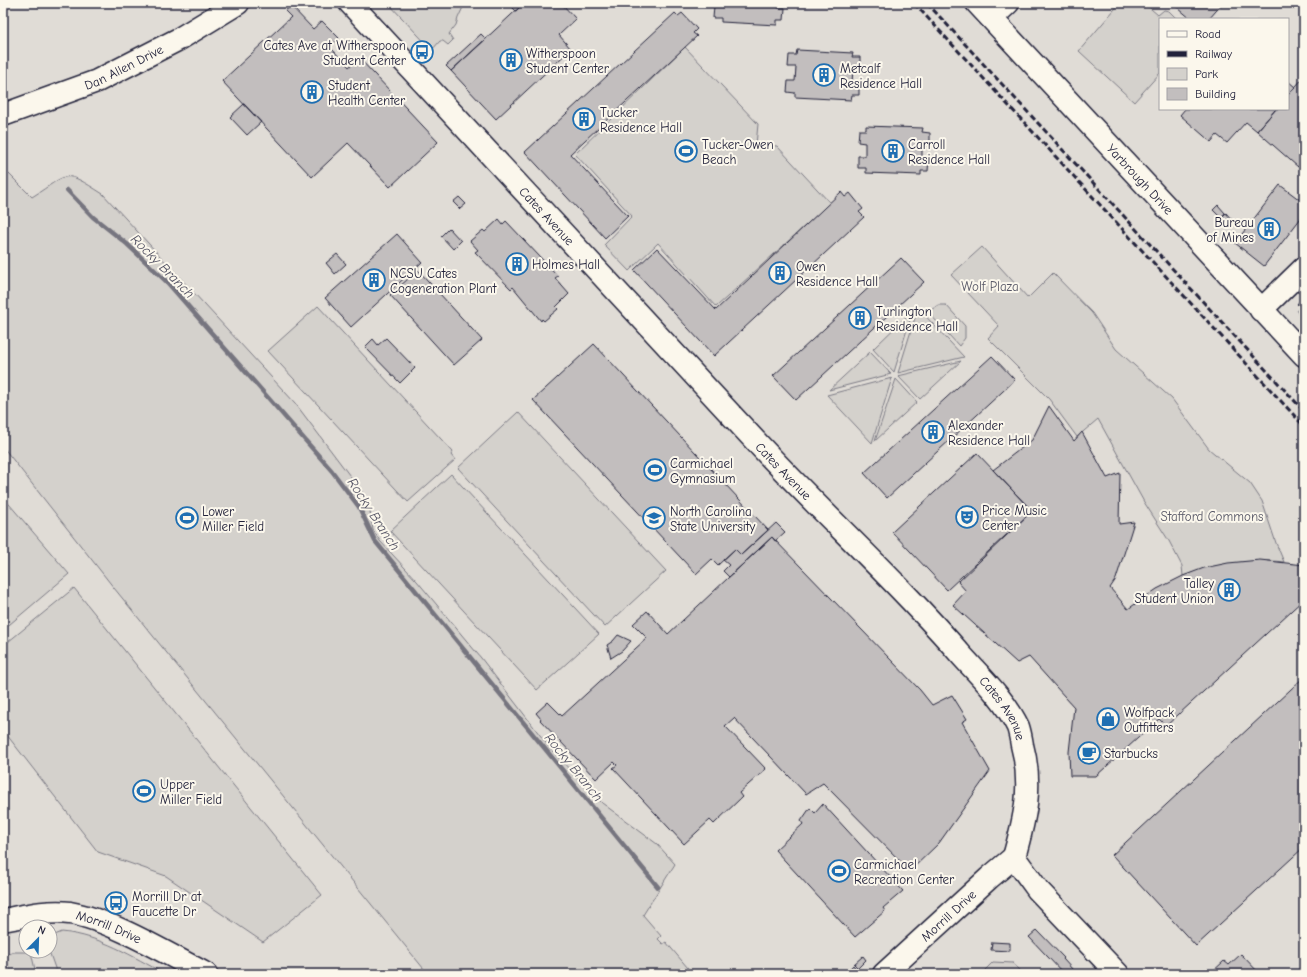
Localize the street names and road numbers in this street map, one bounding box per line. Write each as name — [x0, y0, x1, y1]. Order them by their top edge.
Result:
street label: Dan Allen Drive — [83, 41, 166, 93]
street label: Yarbrough Drive — [1104, 141, 1177, 218]
street label: Cates Avenue — [516, 184, 578, 249]
street label: Cates Avenue — [752, 439, 815, 503]
street label: Cates Avenue — [976, 673, 1028, 742]
street label: Morrill Drive — [918, 886, 979, 945]
street label: Morrill Drive — [74, 907, 144, 947]

